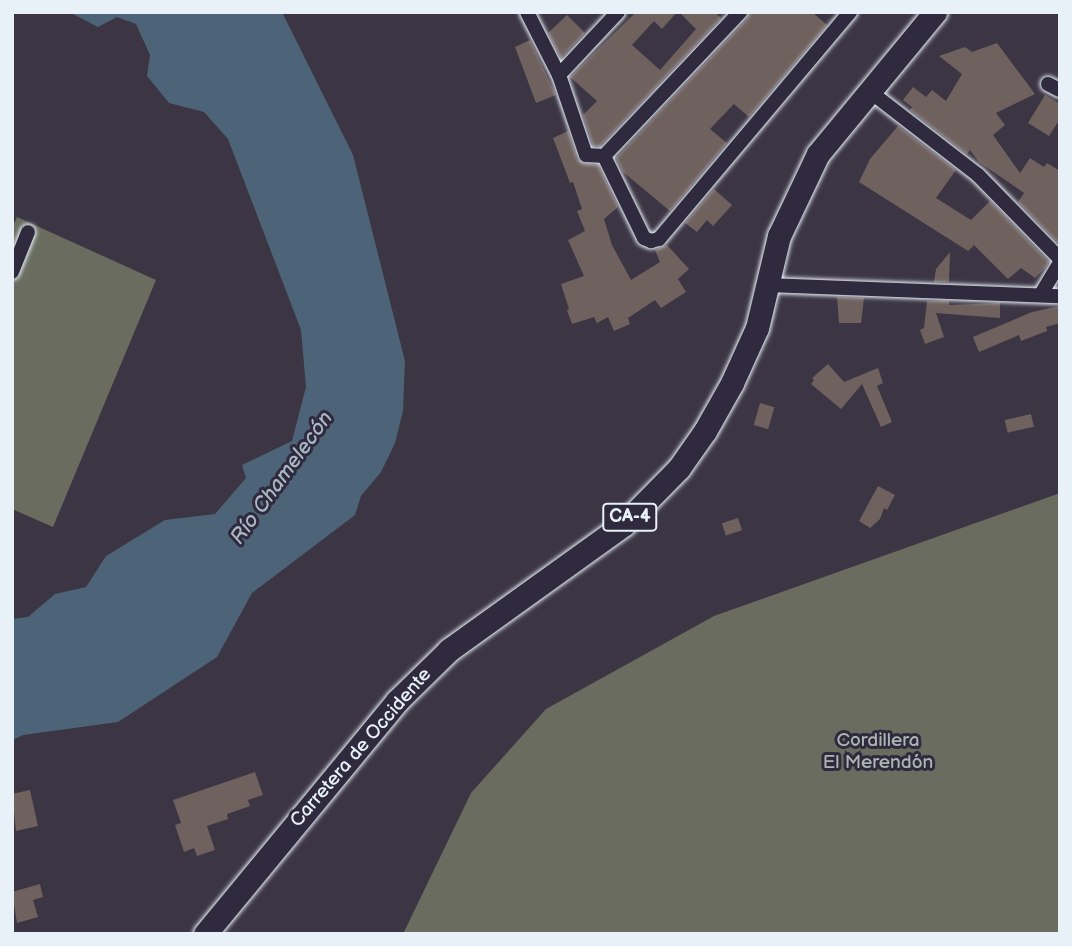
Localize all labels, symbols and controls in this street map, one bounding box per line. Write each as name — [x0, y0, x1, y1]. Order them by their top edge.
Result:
water label: Río Chamelecón — [225, 407, 339, 549]
road number: CA-4 — [602, 503, 658, 532]
street label: Carretera de Occidente — [286, 664, 436, 832]
park label: Cordillera El Merendón — [823, 730, 933, 774]

